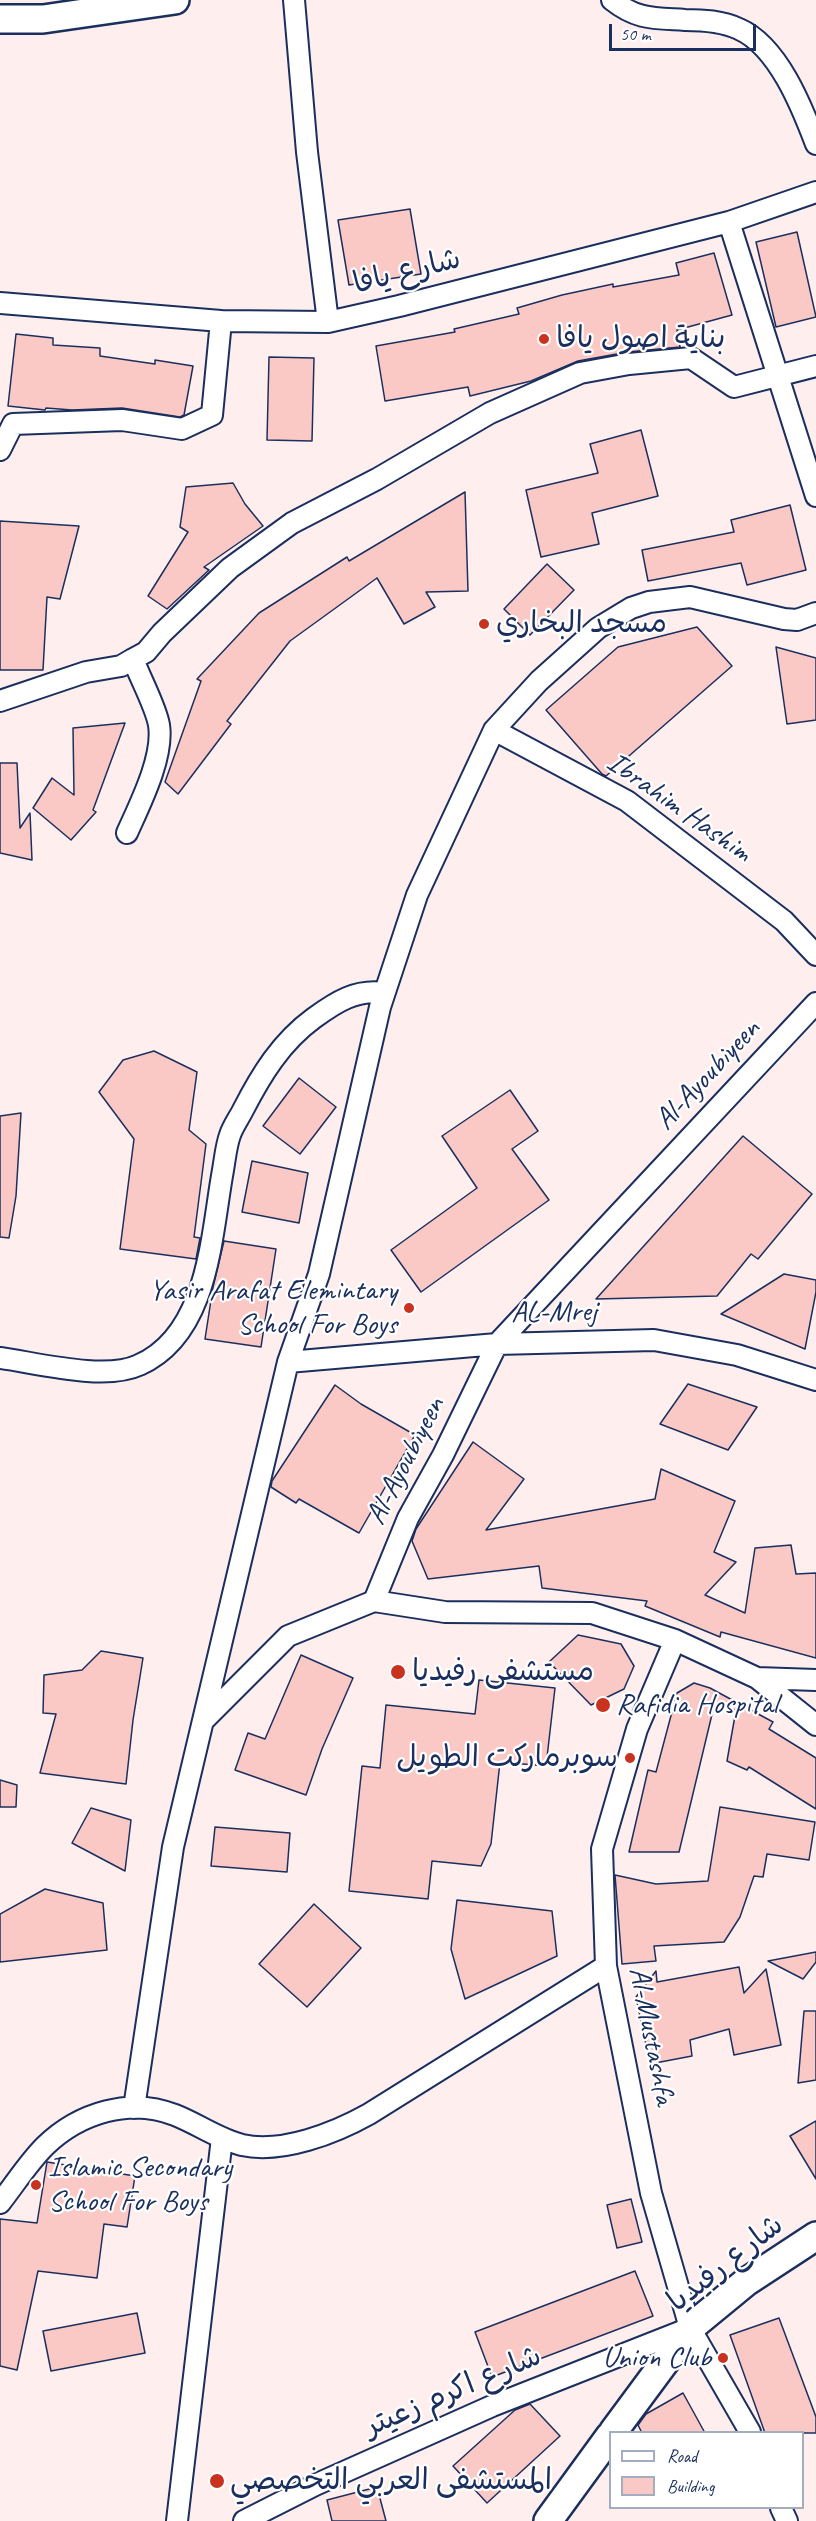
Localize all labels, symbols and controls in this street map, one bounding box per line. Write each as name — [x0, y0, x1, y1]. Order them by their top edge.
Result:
scale bar — [612, 12, 759, 50]
text: 50 m — [620, 23, 651, 45]
street label: شارع يافا — [349, 241, 465, 303]
place label: بناية اصول يافا — [556, 321, 725, 357]
marker: بناية اصول يافا — [537, 332, 551, 346]
place label: مسجد البخاري — [496, 606, 667, 642]
marker: مسجد البخاري — [477, 617, 491, 631]
street label: Ibrahim Hashim — [600, 745, 758, 871]
street label: Al-Ayoubiyeen — [648, 1012, 768, 1138]
place label: Yasir Arafat Elemintary School For Boys — [149, 1273, 397, 1344]
street label: AL-Mrej — [511, 1294, 597, 1332]
marker: Yasir Arafat Elemintary School For Boys — [402, 1301, 416, 1315]
street label: Al-Ayoubiyeen — [359, 1391, 453, 1531]
place label: مستشفى رفيديا — [412, 1654, 594, 1690]
marker: مستشفى رفيديا — [389, 1663, 407, 1681]
place label: Rafidia Hospital — [616, 1687, 778, 1723]
marker: Rafidia Hospital — [594, 1696, 612, 1714]
place label: سوبرماركت الطويل — [396, 1740, 618, 1776]
marker: سوبرماركت الطويل — [623, 1751, 637, 1765]
street label: Al-Mustashfa — [620, 1964, 682, 2108]
place label: Islamic Secondary School For Boys — [48, 2150, 232, 2220]
marker: Islamic Secondary School For Boys — [29, 2178, 43, 2192]
street label: شارع رفيديا — [661, 2208, 791, 2320]
street label: شارع اكرم زعيتر — [359, 2338, 547, 2446]
place label: Union Club — [603, 2340, 711, 2376]
marker: Union Club — [716, 2351, 730, 2365]
legend — [609, 2431, 804, 2509]
text: Road — [667, 2445, 697, 2467]
place label: المستشفى العربي التخصصي — [230, 2463, 552, 2499]
marker: المستشفى العربي التخصصي — [208, 2472, 226, 2490]
text: Building — [667, 2475, 714, 2497]

